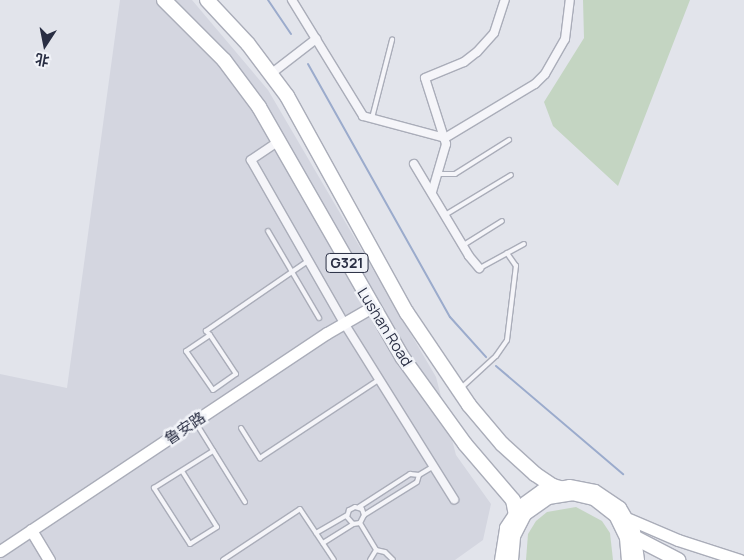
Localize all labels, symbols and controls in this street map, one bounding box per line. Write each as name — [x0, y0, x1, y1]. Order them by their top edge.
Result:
north arrow — [20, 20, 70, 70]
text: 北 — [33, 50, 51, 71]
road number: G321 — [324, 252, 370, 274]
street label: Lushan Road — [354, 284, 416, 370]
street label: 鲁安路 — [161, 408, 209, 448]

